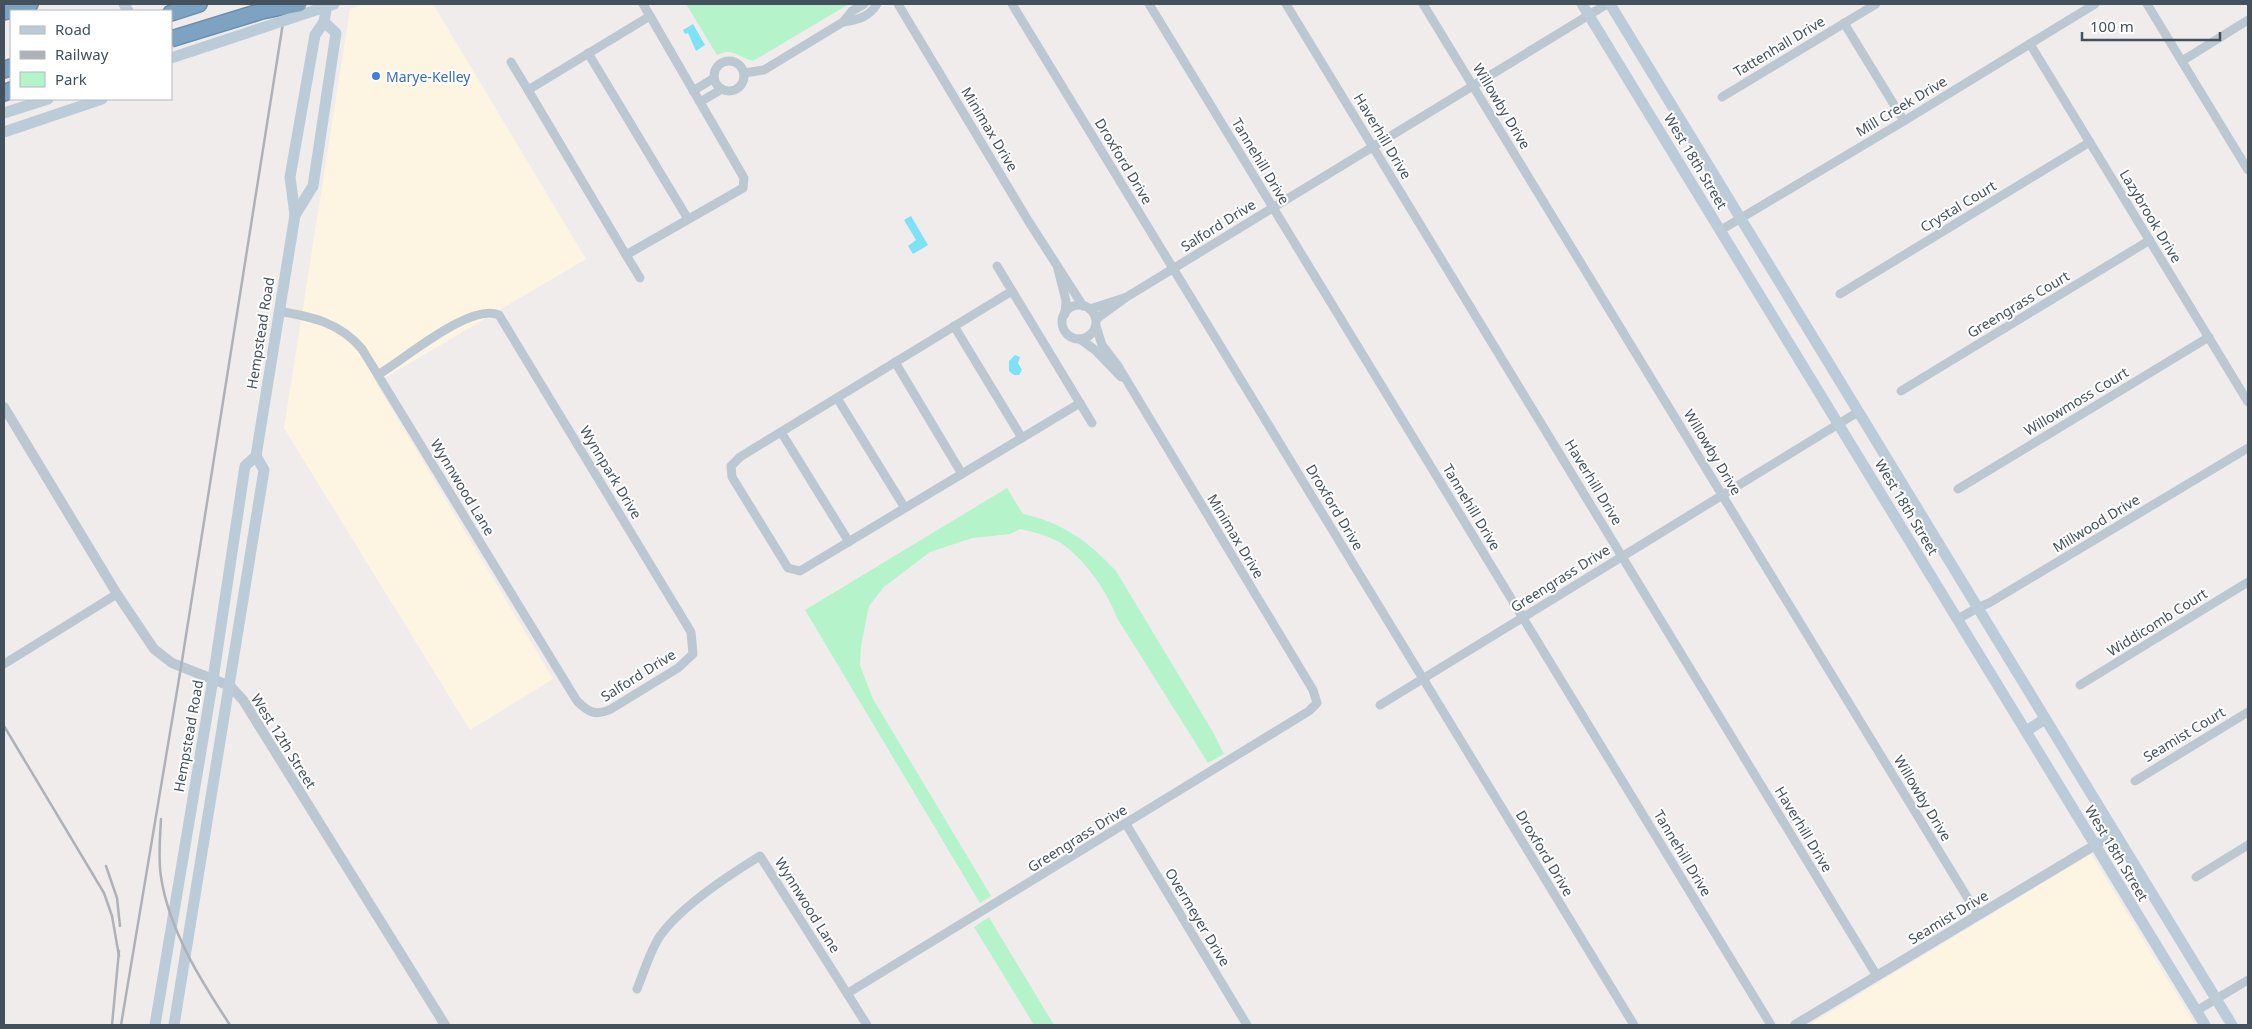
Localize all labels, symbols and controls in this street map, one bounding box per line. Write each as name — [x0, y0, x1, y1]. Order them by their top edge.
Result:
legend — [10, 10, 172, 100]
scale bar — [2082, 10, 2220, 42]
street label: Tattenhall Drive — [1730, 11, 1828, 81]
text: 100 m — [2090, 16, 2134, 36]
text: Road — [55, 19, 91, 39]
text: Railway — [55, 44, 109, 64]
street label: Willowby Drive — [1469, 60, 1535, 152]
place label: Marye-Kelley — [386, 67, 471, 86]
text: Park — [55, 69, 87, 89]
marker: Marye-Kelley — [370, 70, 382, 82]
street label: Mill Creek Drive — [1852, 71, 1950, 141]
street label: Minimax Drive — [957, 83, 1023, 175]
street label: Haverhill Drive — [1350, 90, 1416, 182]
street label: West 18th Street — [1660, 110, 1732, 212]
street label: Tannehill Drive — [1228, 114, 1294, 208]
street label: Droxford Drive — [1091, 115, 1157, 208]
street label: Lazybrook Drive — [2116, 166, 2186, 266]
street label: Crystal Court — [1916, 176, 2000, 236]
street label: Salford Drive — [1177, 194, 1259, 256]
street label: Greengrass Court — [1963, 266, 2073, 342]
street label: Hempstead Road — [242, 276, 278, 390]
street label: Willowmoss Court — [2020, 362, 2132, 440]
street label: Willowby Drive — [1680, 406, 1746, 498]
street label: Wynnpark Drive — [576, 422, 646, 522]
street label: Wynnwood Lane — [427, 435, 499, 539]
street label: Haverhill Drive — [1561, 436, 1627, 528]
street label: West 18th Street — [1871, 456, 1943, 558]
street label: Tannehill Drive — [1439, 460, 1505, 554]
street label: Droxford Drive — [1302, 461, 1368, 554]
street label: Millwood Drive — [2049, 489, 2143, 556]
street label: Minimax Drive — [1203, 490, 1269, 582]
street label: Greengrass Drive — [1507, 540, 1613, 616]
street label: Widdicomb Court — [2103, 584, 2211, 660]
street label: Salford Drive — [597, 644, 679, 706]
street label: Hempstead Road — [169, 679, 207, 793]
street label: West 12th Street — [247, 690, 321, 792]
street label: Seamist Court — [2140, 702, 2228, 766]
street label: Willowby Drive — [1890, 752, 1956, 844]
street label: Haverhill Drive — [1771, 783, 1837, 875]
street label: Greengrass Drive — [1024, 800, 1130, 876]
street label: West 18th Street — [2081, 802, 2153, 904]
street label: Tannehill Drive — [1650, 806, 1716, 900]
street label: Droxford Drive — [1512, 807, 1578, 900]
street label: Wynnwood Lane — [771, 854, 845, 957]
street label: Overmeyer Drive — [1161, 864, 1235, 970]
street label: Seamist Drive — [1904, 886, 1992, 948]

